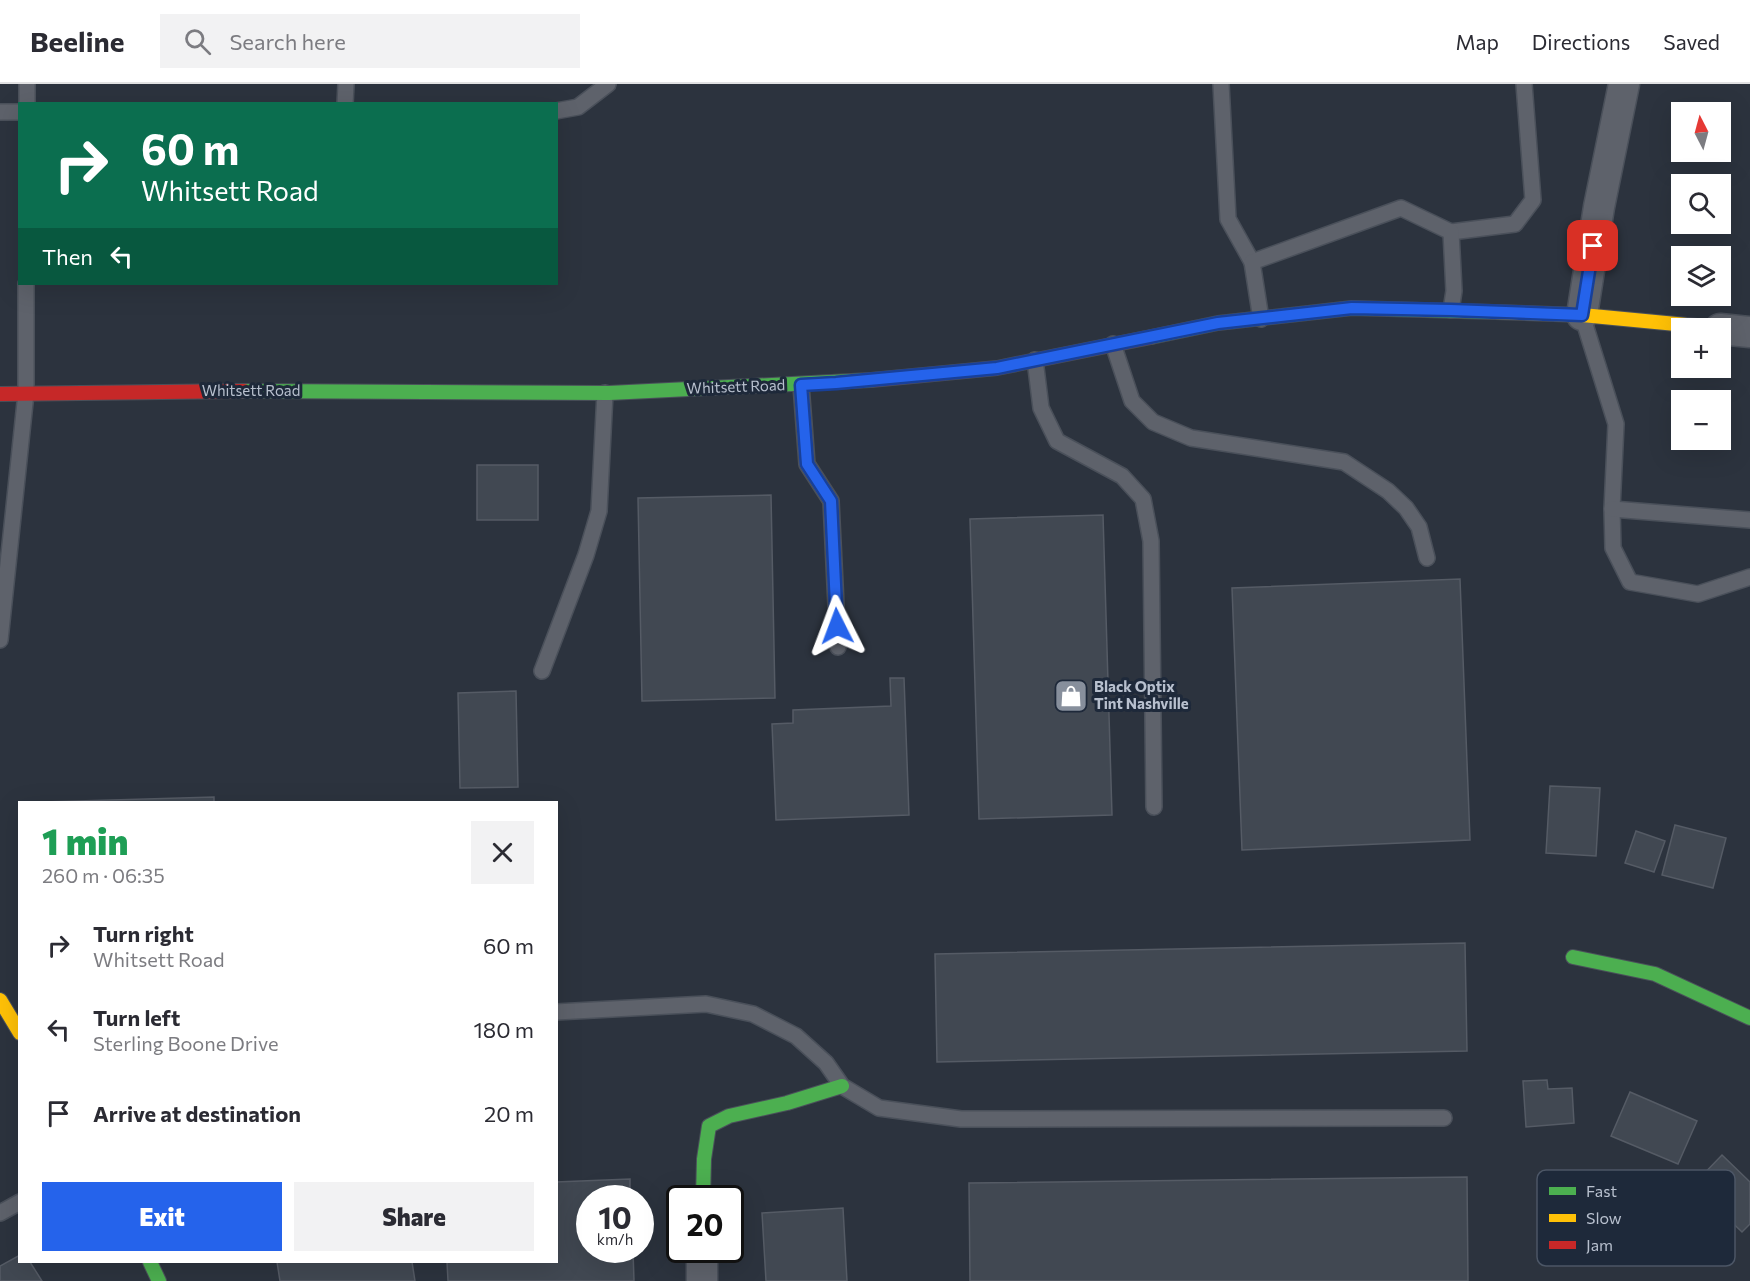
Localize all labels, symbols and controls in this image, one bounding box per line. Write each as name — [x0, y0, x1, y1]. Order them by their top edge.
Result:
search box — [160, 14, 580, 68]
text: Beeline — [30, 24, 124, 58]
icon: search — [181, 25, 214, 58]
text: Search here — [229, 28, 346, 55]
text: Map — [1456, 29, 1499, 54]
text: Directions — [1532, 29, 1630, 54]
text: Saved — [1663, 29, 1720, 54]
north arrow — [1671, 102, 1731, 162]
map controls — [1671, 102, 1731, 450]
text: 60 m — [141, 122, 240, 174]
icon: right — [42, 126, 120, 204]
text: Whitsett Road — [141, 174, 319, 207]
button: search — [1671, 174, 1731, 234]
pin — [1567, 220, 1618, 271]
icon: arrive — [1576, 229, 1609, 262]
icon: left — [105, 240, 138, 273]
text: Then — [42, 243, 93, 270]
button: layers — [1671, 246, 1731, 306]
button: + — [1671, 318, 1731, 378]
street label: Whitsett Road — [686, 375, 786, 397]
street label: Whitsett Road — [202, 381, 300, 399]
button: − — [1671, 390, 1731, 450]
position arrow — [805, 594, 869, 658]
place label: Black Optix Tint Nashville — [1094, 677, 1189, 712]
shop icon: Black Optix Tint Nashville — [1053, 678, 1089, 714]
text: 1 min — [42, 818, 128, 862]
button: close — [471, 821, 534, 884]
text: 260 m · 06:35 — [42, 863, 165, 887]
text: Turn right — [93, 920, 194, 947]
icon: right — [42, 929, 75, 962]
text: 60 m — [483, 932, 534, 959]
text: Whitsett Road — [93, 947, 225, 971]
text: Turn left — [93, 1004, 180, 1031]
icon: left — [42, 1013, 75, 1046]
text: 180 m — [473, 1016, 534, 1043]
text: Sterling Boone Drive — [93, 1031, 278, 1055]
icon: arrive — [42, 1097, 75, 1130]
text: Arrive at destination — [93, 1100, 301, 1127]
text: 20 m — [484, 1100, 534, 1127]
legend — [1537, 1170, 1735, 1266]
text: Fast — [1586, 1181, 1617, 1200]
button: Exit — [42, 1182, 282, 1251]
button: Share — [294, 1182, 534, 1251]
speed limit sign: 20 — [666, 1185, 744, 1263]
text: 10 — [598, 1198, 632, 1235]
text: Slow — [1586, 1208, 1622, 1227]
text: km/h — [597, 1230, 633, 1248]
text: Jam — [1586, 1235, 1613, 1254]

